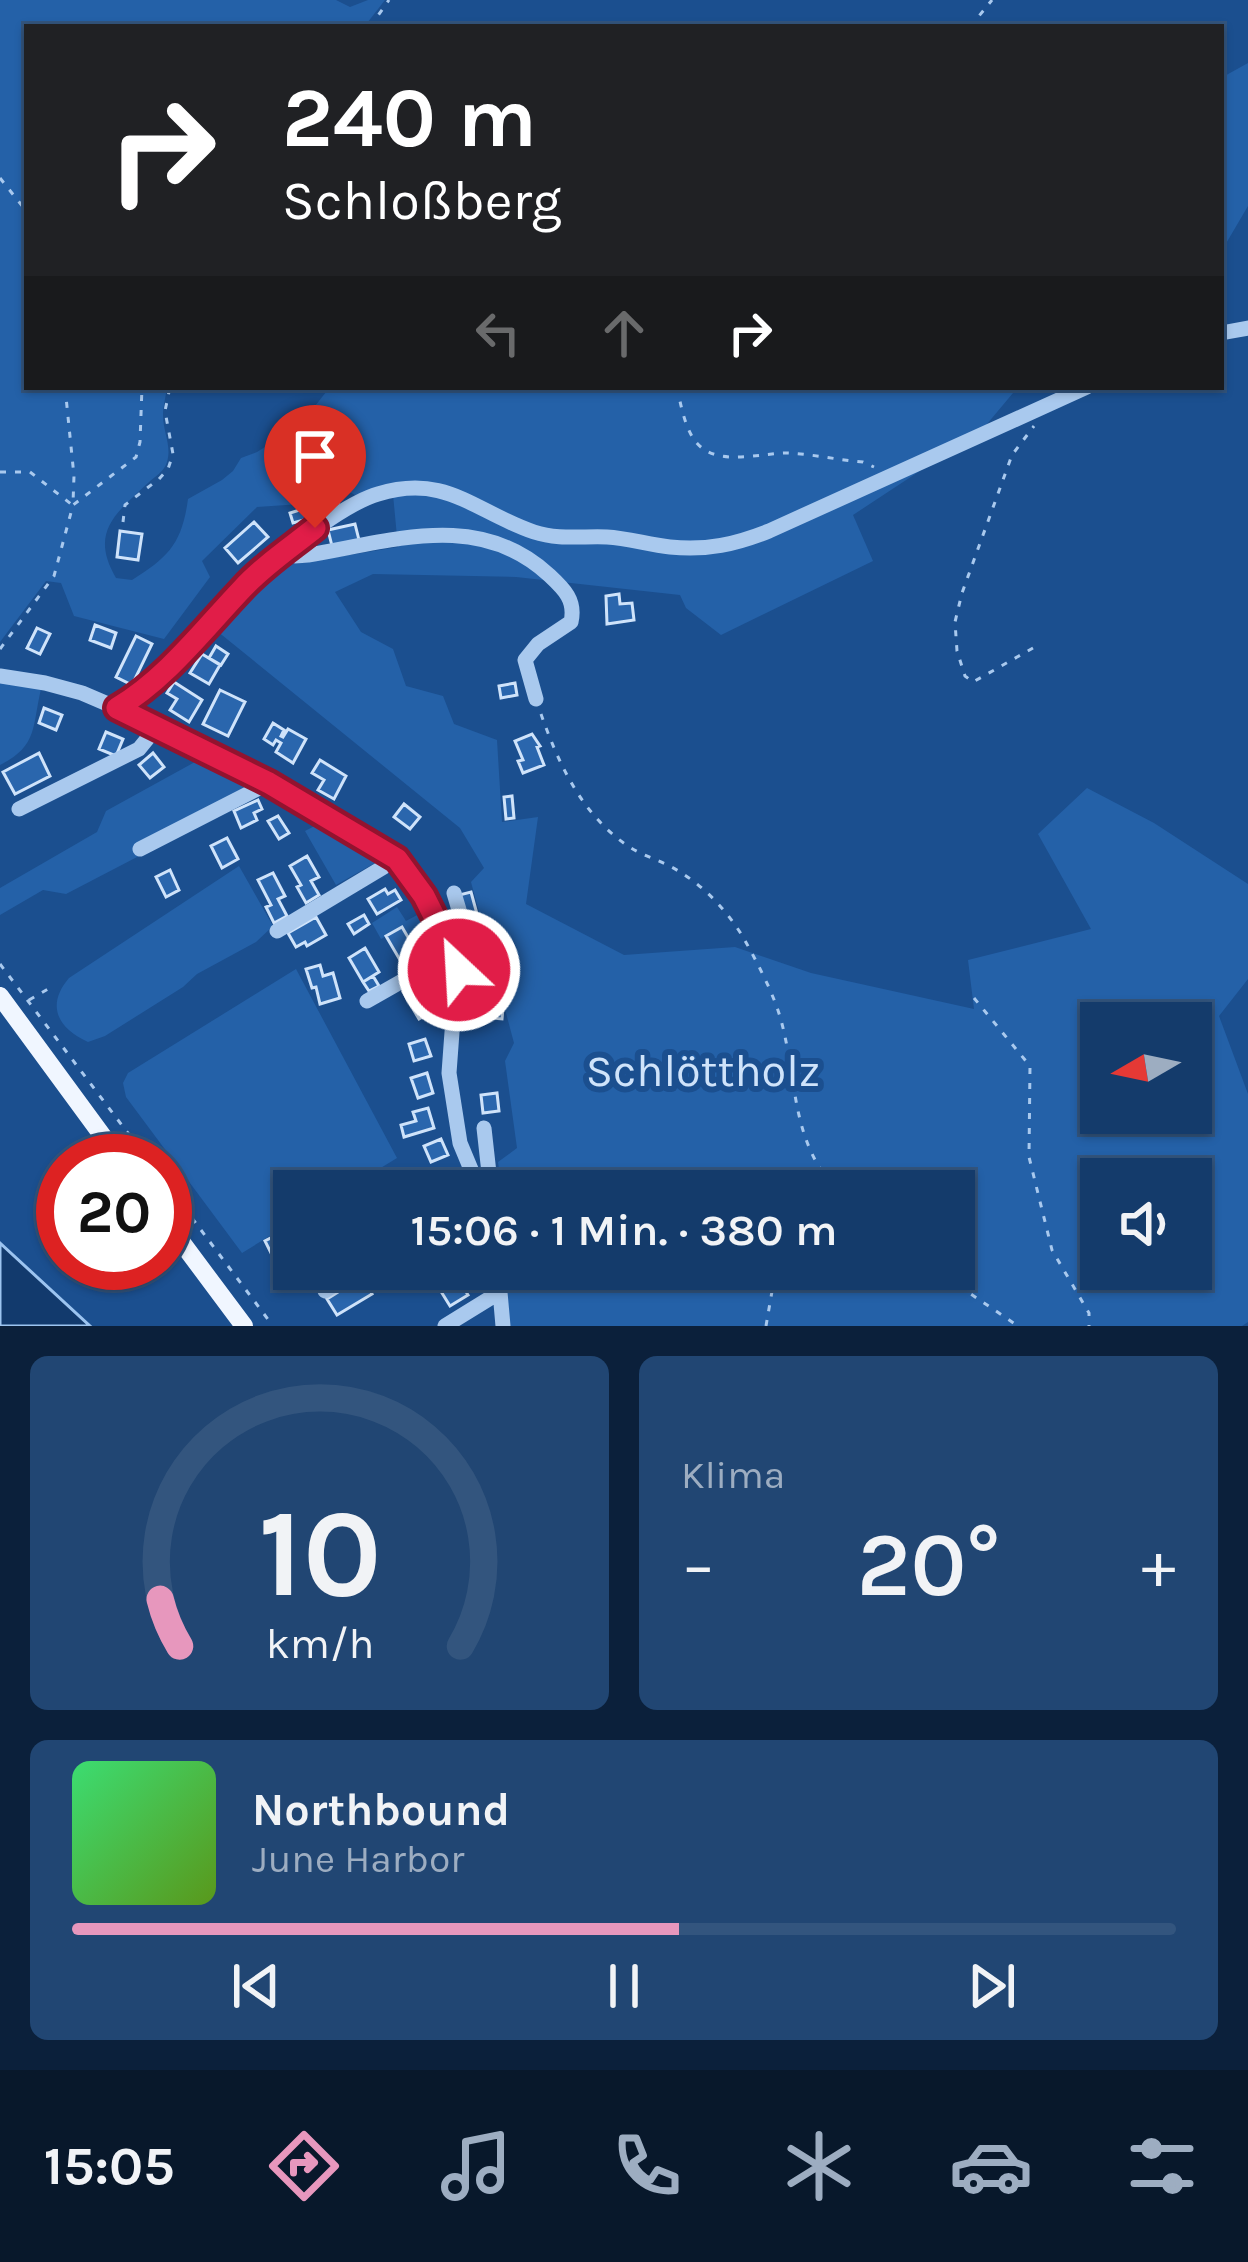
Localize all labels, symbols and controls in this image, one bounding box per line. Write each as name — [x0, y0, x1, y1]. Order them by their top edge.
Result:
text: 240 m — [282, 69, 537, 167]
icon: right — [84, 72, 240, 228]
text: Schloßberg — [282, 169, 562, 233]
icon: left — [465, 300, 531, 366]
icon: ahead — [591, 300, 657, 366]
icon: right — [717, 300, 783, 366]
pin — [264, 405, 366, 528]
icon: arrive — [282, 423, 348, 489]
position arrow — [396, 907, 522, 1033]
north arrow — [1080, 1002, 1212, 1134]
map controls — [1080, 1002, 1212, 1290]
park label: Schlöttholz — [586, 1045, 820, 1097]
speed limit sign: 20 — [36, 1134, 192, 1290]
button: sound — [1080, 1158, 1212, 1290]
text: 15:06 · 1 Min. · 380 m — [411, 1204, 837, 1256]
text: Klima — [681, 1452, 785, 1498]
text: 10 — [258, 1481, 381, 1626]
text: 20° — [857, 1512, 1000, 1618]
text: − — [681, 1526, 716, 1604]
text: + — [1141, 1526, 1176, 1604]
text: km/h — [265, 1619, 374, 1669]
text: Northbound — [252, 1784, 510, 1836]
text: June Harbor — [252, 1836, 464, 1882]
icon: previous — [223, 1953, 289, 2019]
icon: pause — [591, 1953, 657, 2019]
icon: next — [959, 1953, 1025, 2019]
icon: directions — [262, 2124, 346, 2208]
icon: music — [434, 2124, 518, 2208]
icon: phone — [605, 2124, 689, 2208]
icon: climate — [777, 2124, 861, 2208]
icon: car — [949, 2124, 1033, 2208]
icon: filters — [1120, 2124, 1204, 2208]
text: 15:05 — [44, 2134, 175, 2198]

